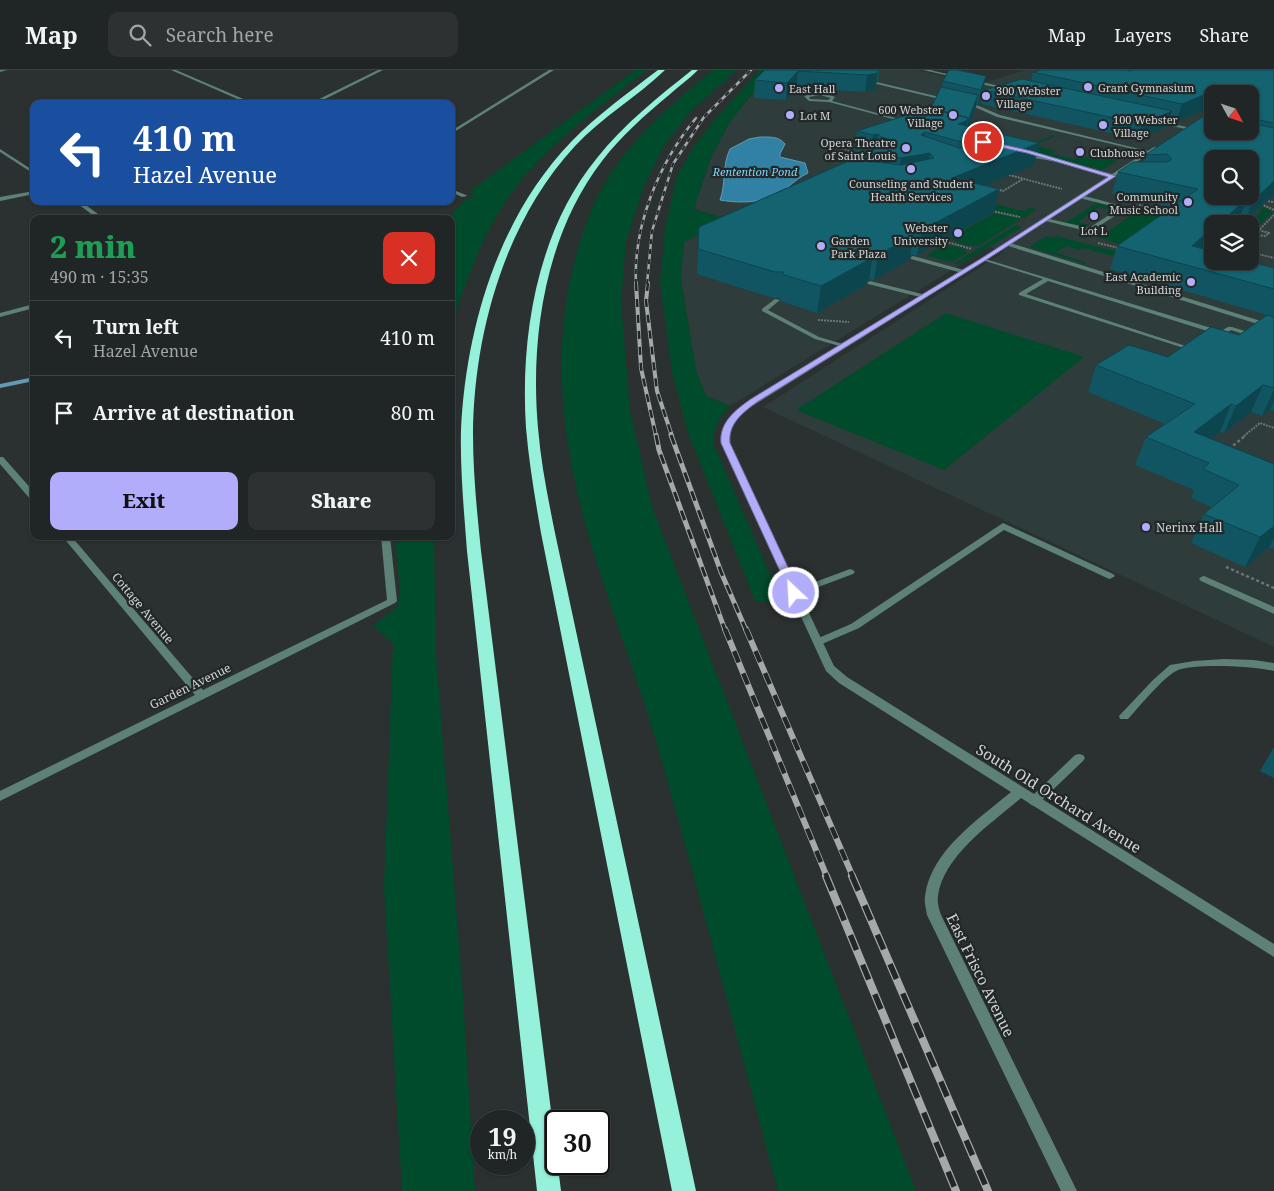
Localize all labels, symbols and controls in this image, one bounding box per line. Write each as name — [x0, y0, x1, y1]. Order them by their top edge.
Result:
search box — [108, 12, 458, 57]
text: Map — [25, 18, 78, 51]
icon: search — [126, 21, 154, 49]
text: Search here — [166, 22, 274, 48]
text: Map — [1048, 23, 1086, 47]
text: Layers — [1114, 23, 1172, 47]
text: Share — [1200, 23, 1249, 47]
place label: Grant Gymnasium — [1098, 80, 1195, 95]
place label: East Hall — [789, 81, 836, 96]
marker: Grant Gymnasium — [1082, 81, 1094, 93]
marker: East Hall — [773, 82, 785, 94]
place label: 300 Webster Village — [996, 83, 1062, 111]
north arrow — [1204, 85, 1259, 140]
map controls — [1204, 85, 1259, 270]
marker: 300 Webster Village — [980, 90, 992, 102]
place label: 600 Webster Village — [878, 102, 944, 130]
place label: Lot M — [800, 108, 830, 123]
marker: Lot M — [784, 109, 796, 121]
marker: 600 Webster Village — [947, 109, 959, 121]
place label: 100 Webster Village — [1113, 112, 1179, 140]
text: 410 m — [133, 114, 236, 161]
marker: 100 Webster Village — [1097, 119, 1109, 131]
icon: left — [50, 120, 115, 185]
pin — [962, 121, 1004, 163]
icon: arrive — [969, 128, 997, 156]
place label: Opera Theatre of Saint Louis — [820, 135, 896, 163]
marker: Opera Theatre of Saint Louis — [900, 142, 912, 154]
place label: Clubhouse — [1090, 145, 1145, 160]
marker: Clubhouse — [1074, 146, 1086, 158]
button: search — [1204, 150, 1259, 205]
text: Hazel Avenue — [133, 159, 277, 189]
marker: Counseling and Student Health Services — [905, 163, 917, 175]
water label: Rentention Pond — [712, 164, 798, 179]
place label: Counseling and Student Health Services — [849, 176, 973, 204]
place label: Community Music School — [1109, 189, 1179, 217]
marker: Community Music School — [1182, 196, 1194, 208]
marker: Lot L — [1088, 210, 1100, 222]
button: layers — [1204, 215, 1259, 270]
place label: Webster University — [893, 220, 949, 248]
place label: Lot L — [1081, 223, 1108, 238]
text: 2 min — [50, 226, 136, 267]
marker: Webster University — [952, 227, 964, 239]
button: close — [383, 232, 435, 284]
place label: Garden Park Plaza — [831, 233, 886, 261]
marker: Garden Park Plaza — [815, 240, 827, 252]
text: 490 m · 15:35 — [50, 266, 149, 288]
place label: East Academic Building — [1105, 269, 1181, 297]
marker: East Academic Building — [1185, 276, 1197, 288]
text: Turn left — [93, 314, 179, 340]
icon: left — [50, 324, 78, 352]
text: 410 m — [380, 325, 435, 351]
text: Hazel Avenue — [93, 340, 198, 362]
icon: arrive — [50, 399, 78, 427]
text: Arrive at destination — [93, 400, 295, 426]
text: 80 m — [391, 400, 435, 426]
button: Exit — [50, 472, 238, 530]
button: Share — [248, 472, 435, 530]
place label: Nerinx Hall — [1156, 519, 1223, 536]
marker: Nerinx Hall — [1140, 521, 1152, 533]
position arrow — [767, 566, 819, 618]
street label: Cottage Avenue — [108, 569, 178, 647]
street label: Garden Avenue — [146, 659, 234, 713]
street label: South Old Orchard Avenue — [973, 739, 1145, 857]
street label: East Frisco Avenue — [942, 910, 1020, 1040]
speed limit sign: 30 — [545, 1110, 610, 1175]
text: 19 — [488, 1119, 517, 1153]
text: km/h — [488, 1146, 517, 1163]

